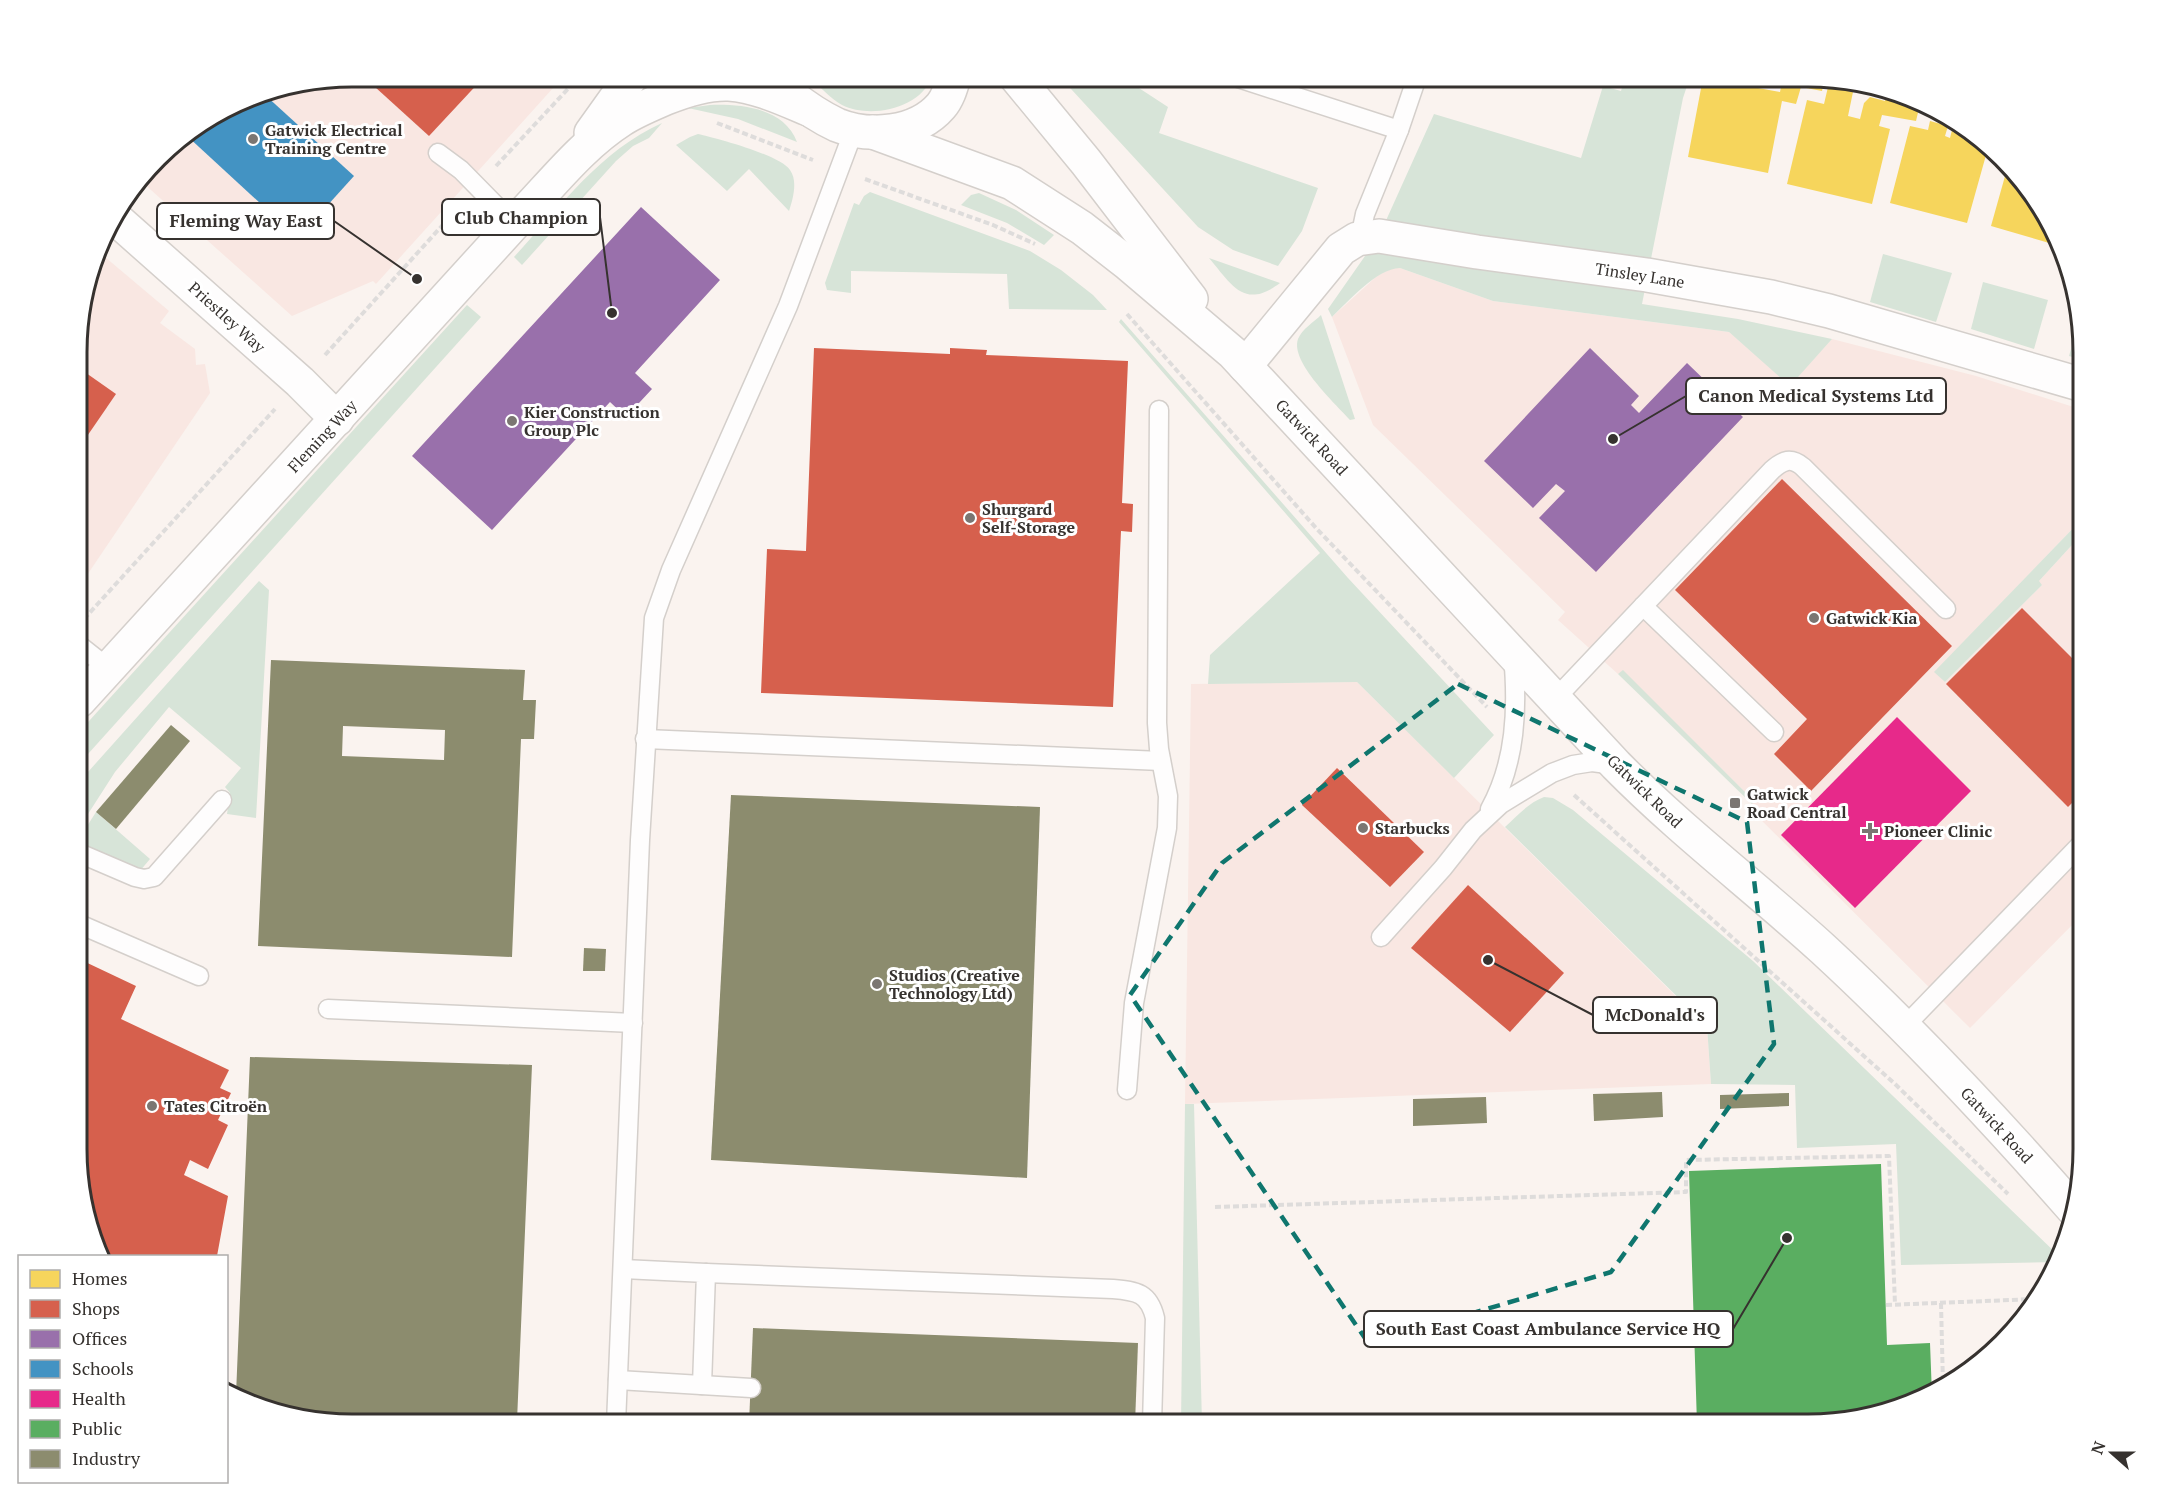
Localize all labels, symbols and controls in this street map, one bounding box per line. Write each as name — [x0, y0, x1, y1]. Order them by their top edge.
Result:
place label: Gatwick Electrical Training Centre — [265, 119, 403, 159]
marker: Gatwick Electrical Training Centre — [246, 132, 260, 146]
callout: Club Champion — [442, 199, 600, 235]
callout: Fleming Way East — [157, 203, 334, 239]
text: Club Champion — [454, 205, 588, 229]
text: Fleming Way East — [169, 208, 323, 232]
street label: Tinsley Lane — [1594, 257, 1686, 293]
street label: Priestley Way — [184, 277, 271, 358]
callout: Canon Medical Systems Ltd — [1686, 378, 1946, 414]
text: Canon Medical Systems Ltd — [1698, 383, 1934, 407]
street label: Fleming Way — [283, 394, 362, 477]
street label: Gatwick Road — [1271, 394, 1353, 480]
place label: Kier Construction Group Plc — [524, 401, 661, 441]
marker: Kier Construction Group Plc — [505, 414, 519, 428]
place label: Shurgard Self-Storage — [982, 498, 1076, 538]
marker: Shurgard Self-Storage — [963, 511, 977, 525]
place label: Gatwick Kia — [1826, 607, 1918, 629]
marker: Gatwick Kia — [1807, 611, 1821, 625]
street label: Gatwick Road — [1603, 749, 1688, 833]
place label: Gatwick Road Central — [1747, 783, 1847, 823]
marker: Gatwick Road Central — [1728, 796, 1742, 810]
place label: Starbucks — [1375, 817, 1450, 839]
place label: Pioneer Clinic — [1884, 820, 1992, 842]
marker: Starbucks — [1356, 821, 1370, 835]
marker: Pioneer Clinic — [1861, 822, 1879, 840]
place label: Studios (Creative Technology Ltd) — [889, 964, 1020, 1004]
marker: Studios (Creative Technology Ltd) — [870, 977, 884, 991]
callout: McDonald's — [1593, 997, 1717, 1033]
text: McDonald's — [1605, 1002, 1705, 1026]
street label: Gatwick Road — [1956, 1082, 2038, 1168]
place label: Tates Citroën — [164, 1095, 268, 1117]
marker: Tates Citroën — [145, 1099, 159, 1113]
legend — [18, 1255, 228, 1483]
text: Homes — [72, 1266, 127, 1290]
text: Shops — [72, 1296, 120, 1320]
callout: South East Coast Ambulance Service HQ — [1364, 1311, 1733, 1347]
text: South East Coast Ambulance Service HQ — [1376, 1316, 1721, 1340]
text: Offices — [72, 1326, 127, 1350]
text: Schools — [72, 1356, 134, 1380]
text: Health — [72, 1386, 126, 1410]
text: Public — [72, 1416, 122, 1440]
north arrow — [2082, 1423, 2142, 1483]
text: N — [2086, 1438, 2110, 1457]
text: Industry — [72, 1446, 141, 1470]

